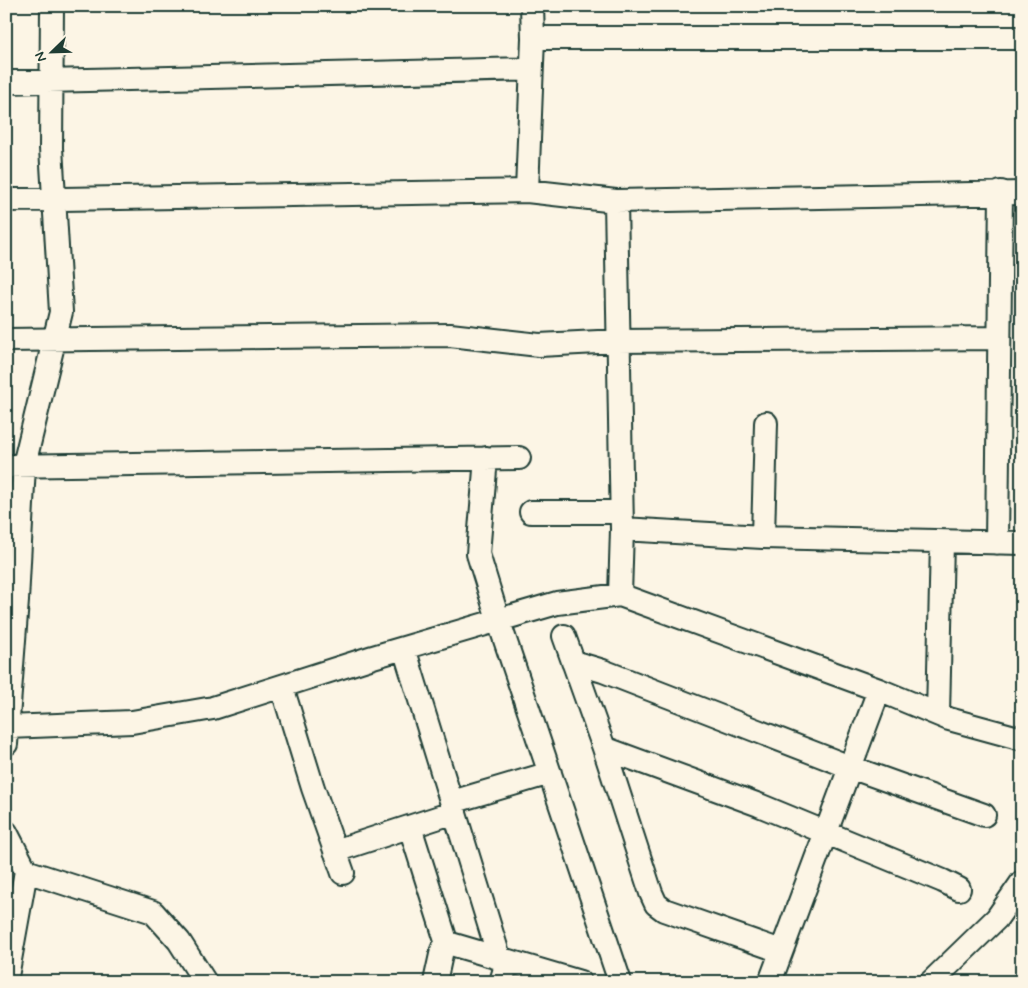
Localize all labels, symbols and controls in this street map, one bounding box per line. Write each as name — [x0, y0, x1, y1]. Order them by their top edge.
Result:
north arrow — [28, 28, 78, 78]
text: N — [31, 49, 51, 64]

